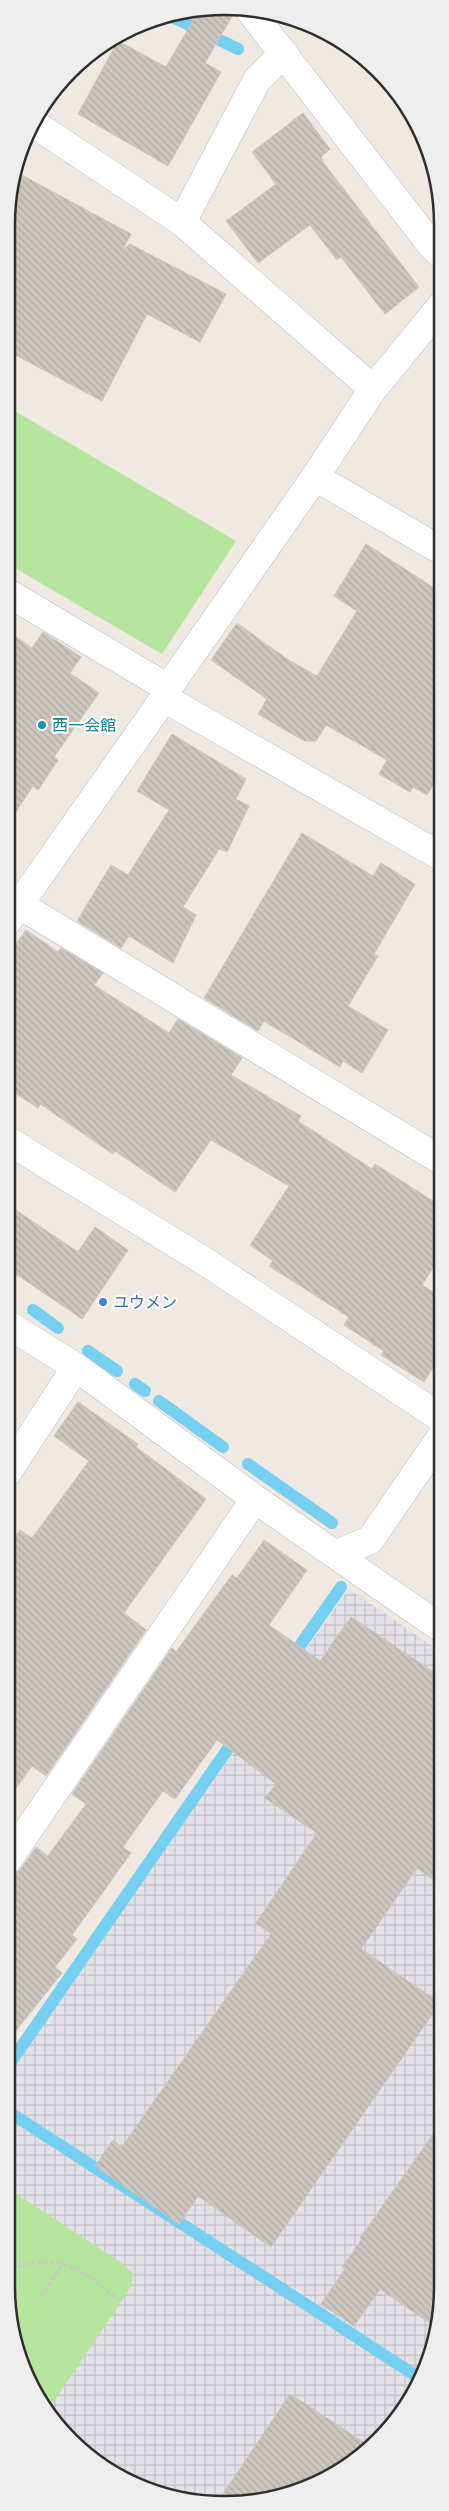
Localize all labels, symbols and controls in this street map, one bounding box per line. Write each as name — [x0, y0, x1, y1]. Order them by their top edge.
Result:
place label: 西一会館 — [52, 715, 116, 735]
marker: 西一会館 — [36, 719, 48, 731]
place label: ユウメン — [113, 1292, 177, 1312]
marker: ユウメン — [97, 1296, 109, 1308]

